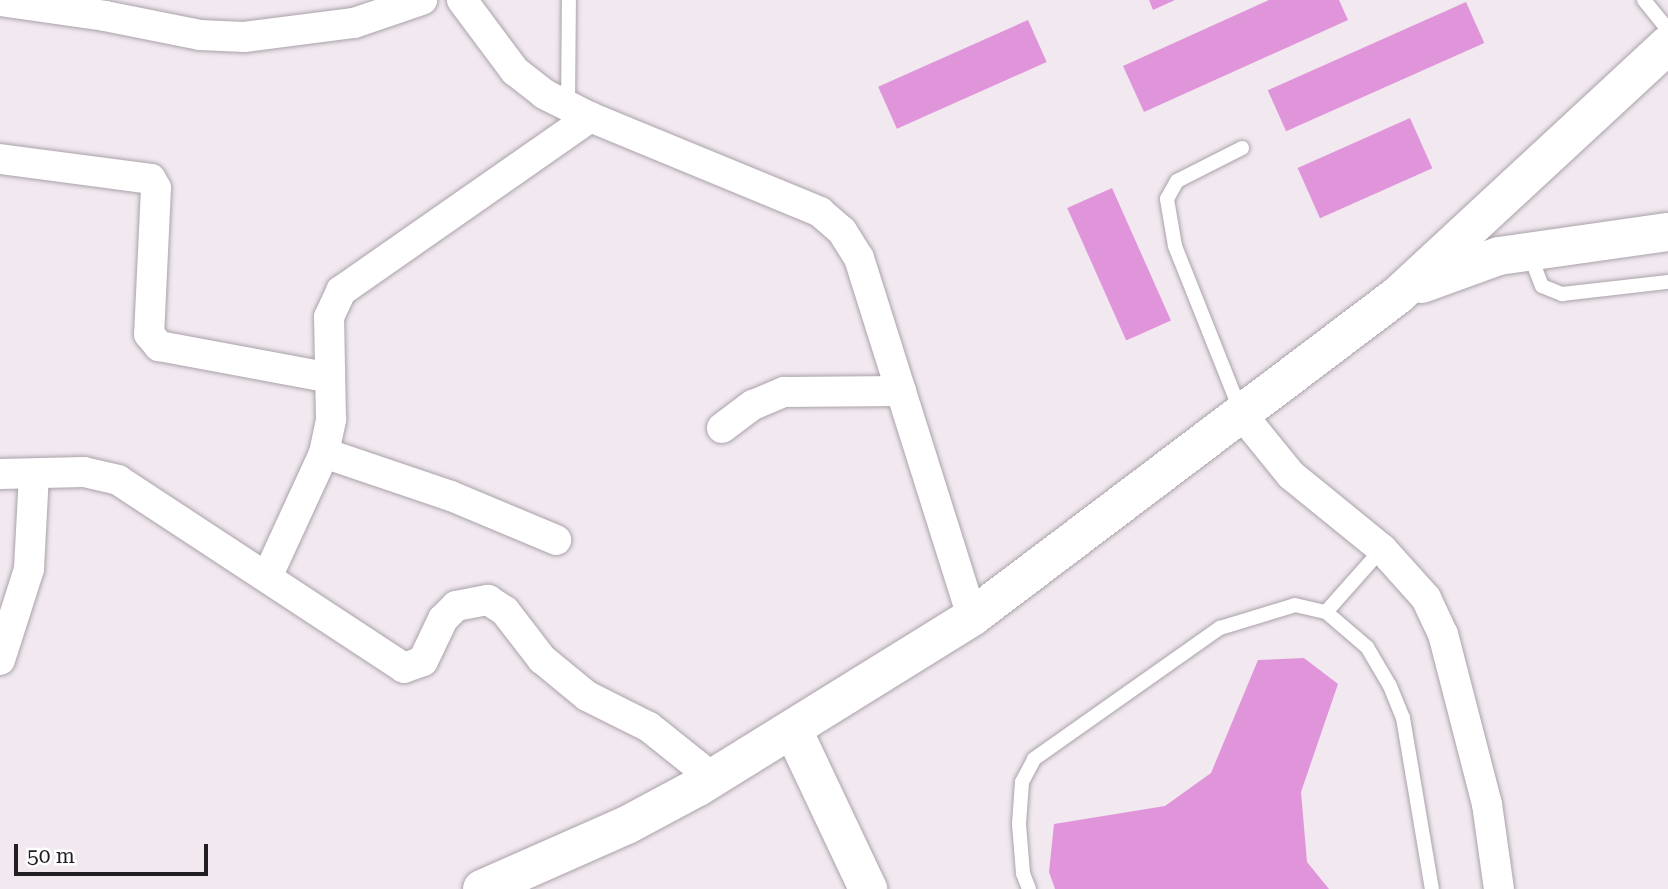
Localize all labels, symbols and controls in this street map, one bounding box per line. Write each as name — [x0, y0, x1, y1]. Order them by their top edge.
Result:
scale bar — [18, 830, 212, 874]
text: 50 m — [27, 844, 75, 868]

